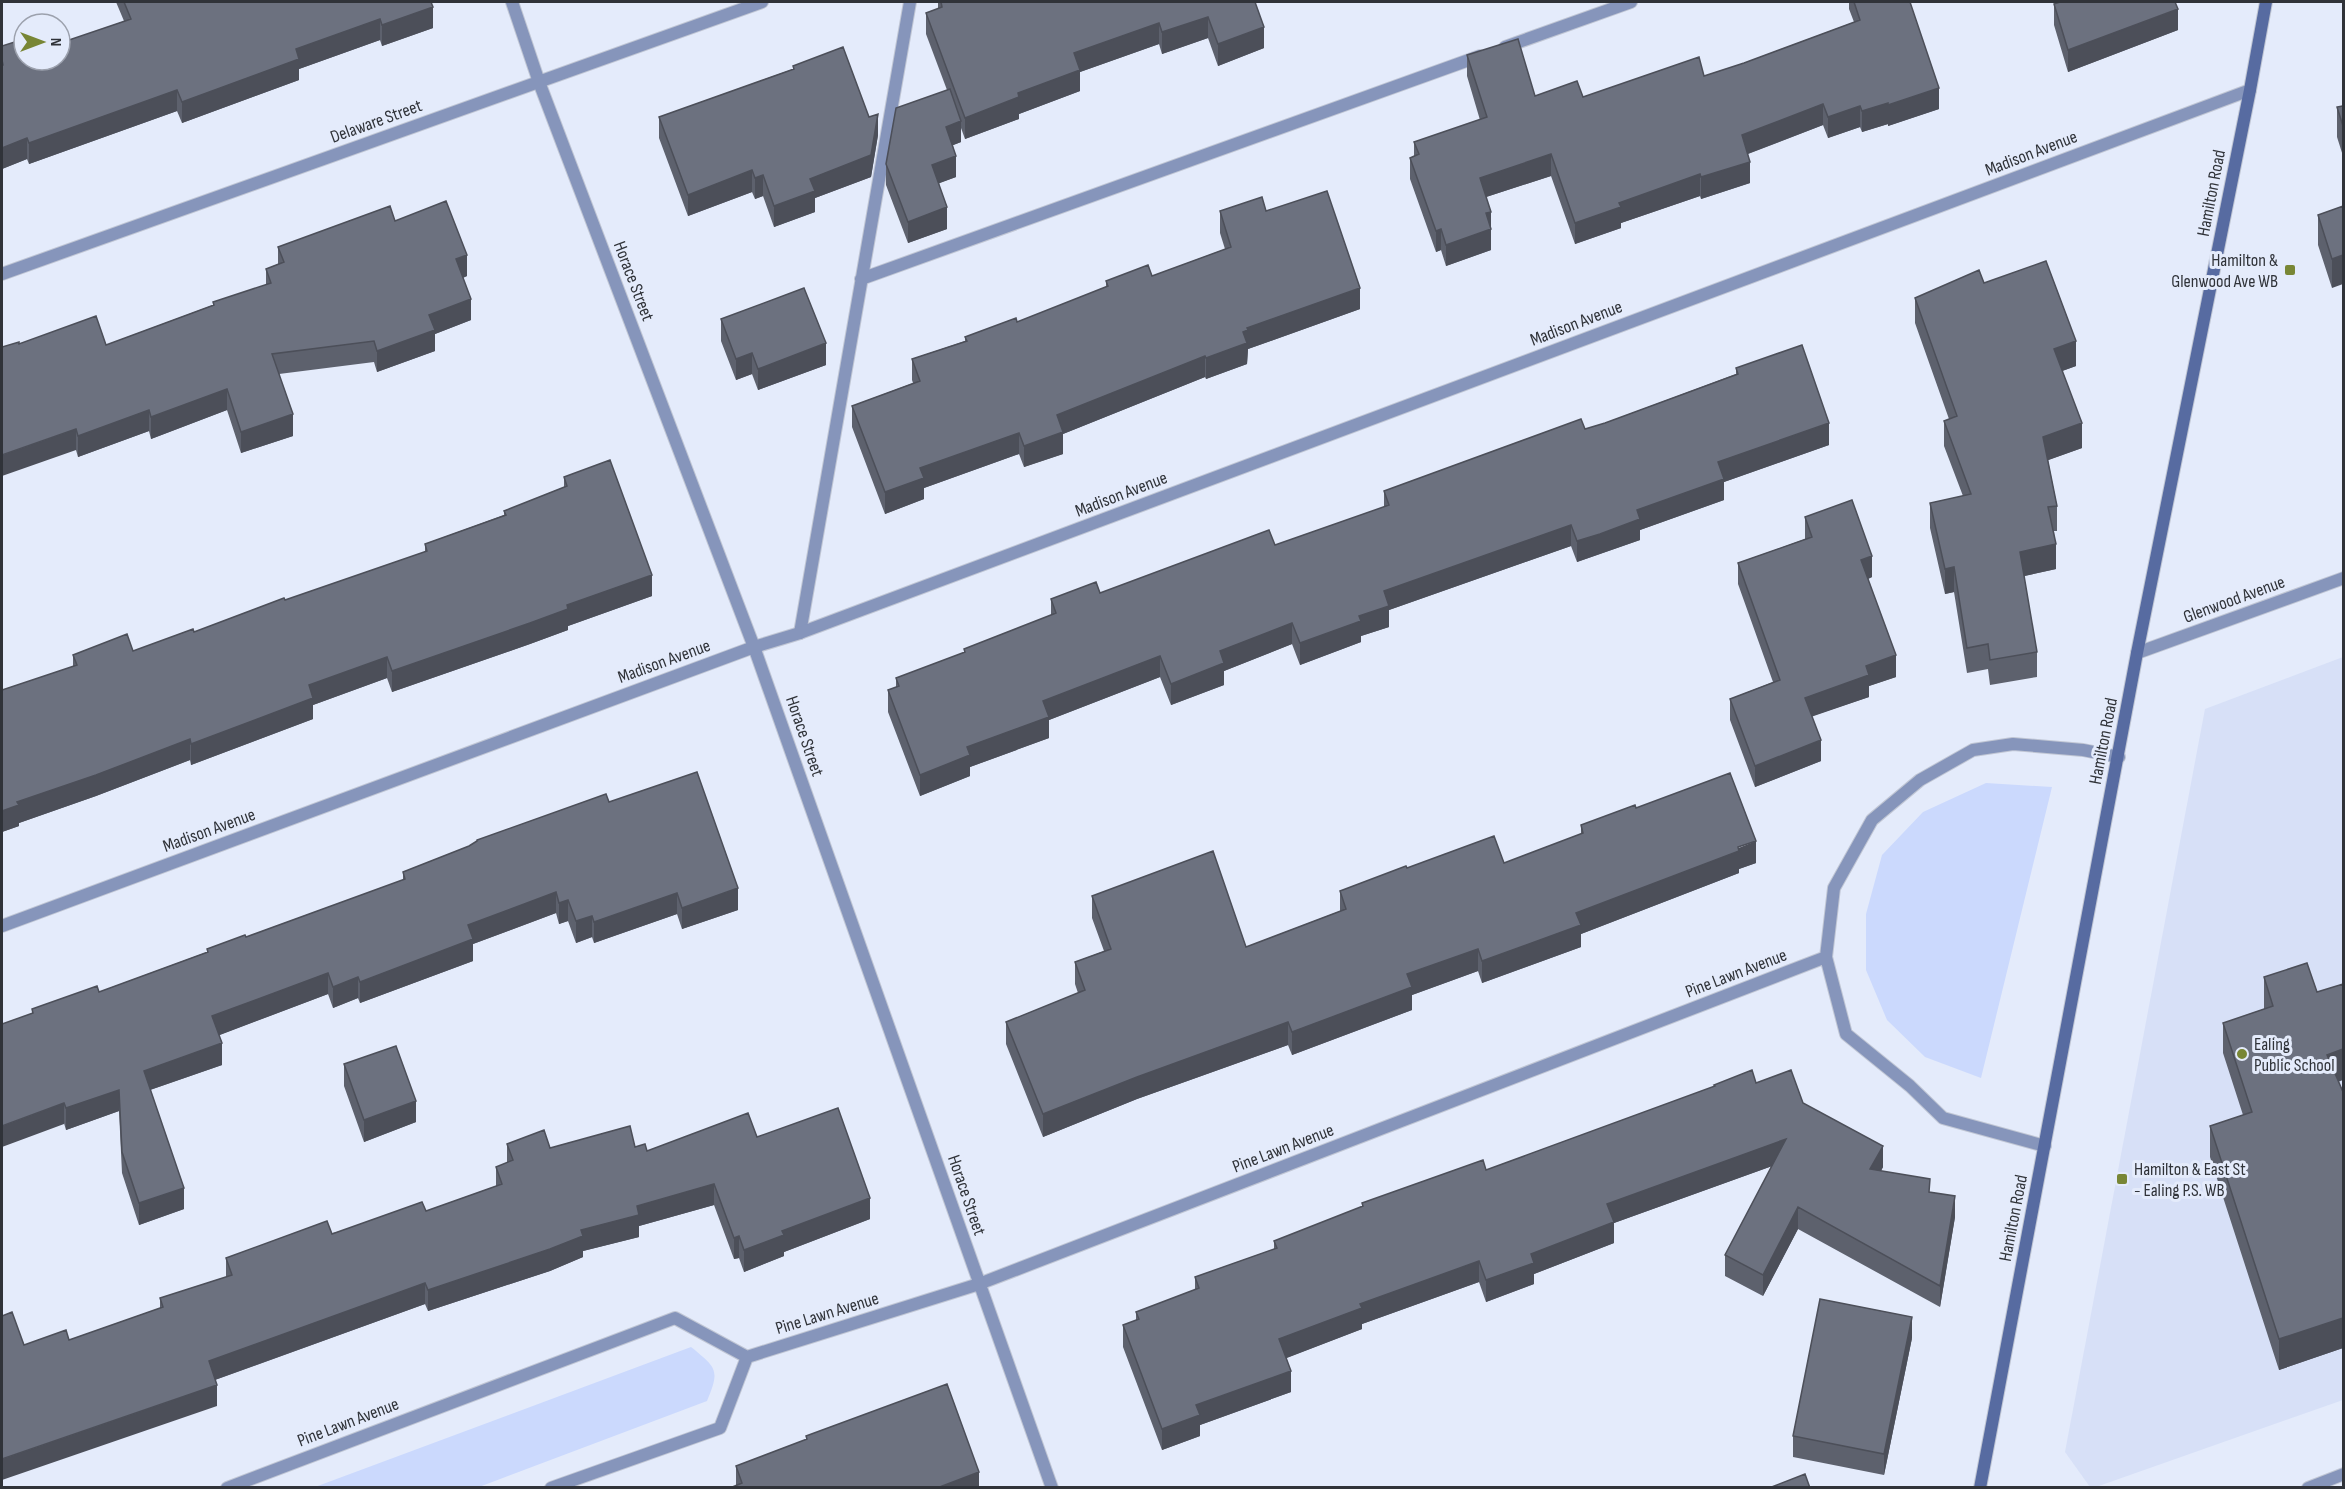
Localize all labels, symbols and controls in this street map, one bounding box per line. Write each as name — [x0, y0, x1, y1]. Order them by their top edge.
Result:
north arrow — [12, 12, 72, 72]
text: N — [46, 38, 65, 46]
street label: Delaware Street — [327, 95, 425, 148]
street label: Madison Avenue — [1982, 126, 2080, 181]
street label: Hamilton Road — [2193, 148, 2230, 238]
street label: Horace Street — [609, 238, 659, 324]
place label: Hamilton & Glenwood Ave WB — [2171, 250, 2278, 292]
marker: Hamilton & Glenwood Ave WB — [2283, 263, 2297, 277]
street label: Madison Avenue — [1527, 296, 1625, 351]
street label: Madison Avenue — [1072, 467, 1170, 522]
street label: Glenwood Avenue — [2180, 571, 2288, 628]
street label: Madison Avenue — [615, 635, 713, 688]
street label: Horace Street — [781, 693, 828, 780]
street label: Hamilton Road — [2085, 696, 2122, 786]
street label: Madison Avenue — [160, 804, 258, 857]
street label: Pine Lawn Avenue — [1683, 945, 1790, 1002]
place label: Ealing Public School — [2254, 1034, 2335, 1076]
marker: Ealing Public School — [2235, 1047, 2249, 1061]
street label: Pine Lawn Avenue — [1230, 1120, 1337, 1177]
street label: Horace Street — [943, 1152, 990, 1239]
place label: Hamilton & East St - Ealing P.S. WB — [2134, 1159, 2246, 1201]
marker: Hamilton & East St - Ealing P.S. WB — [2115, 1172, 2129, 1186]
street label: Hamilton Road — [1995, 1173, 2032, 1263]
street label: Pine Lawn Avenue — [773, 1288, 881, 1339]
street label: Pine Lawn Avenue — [295, 1394, 402, 1451]

